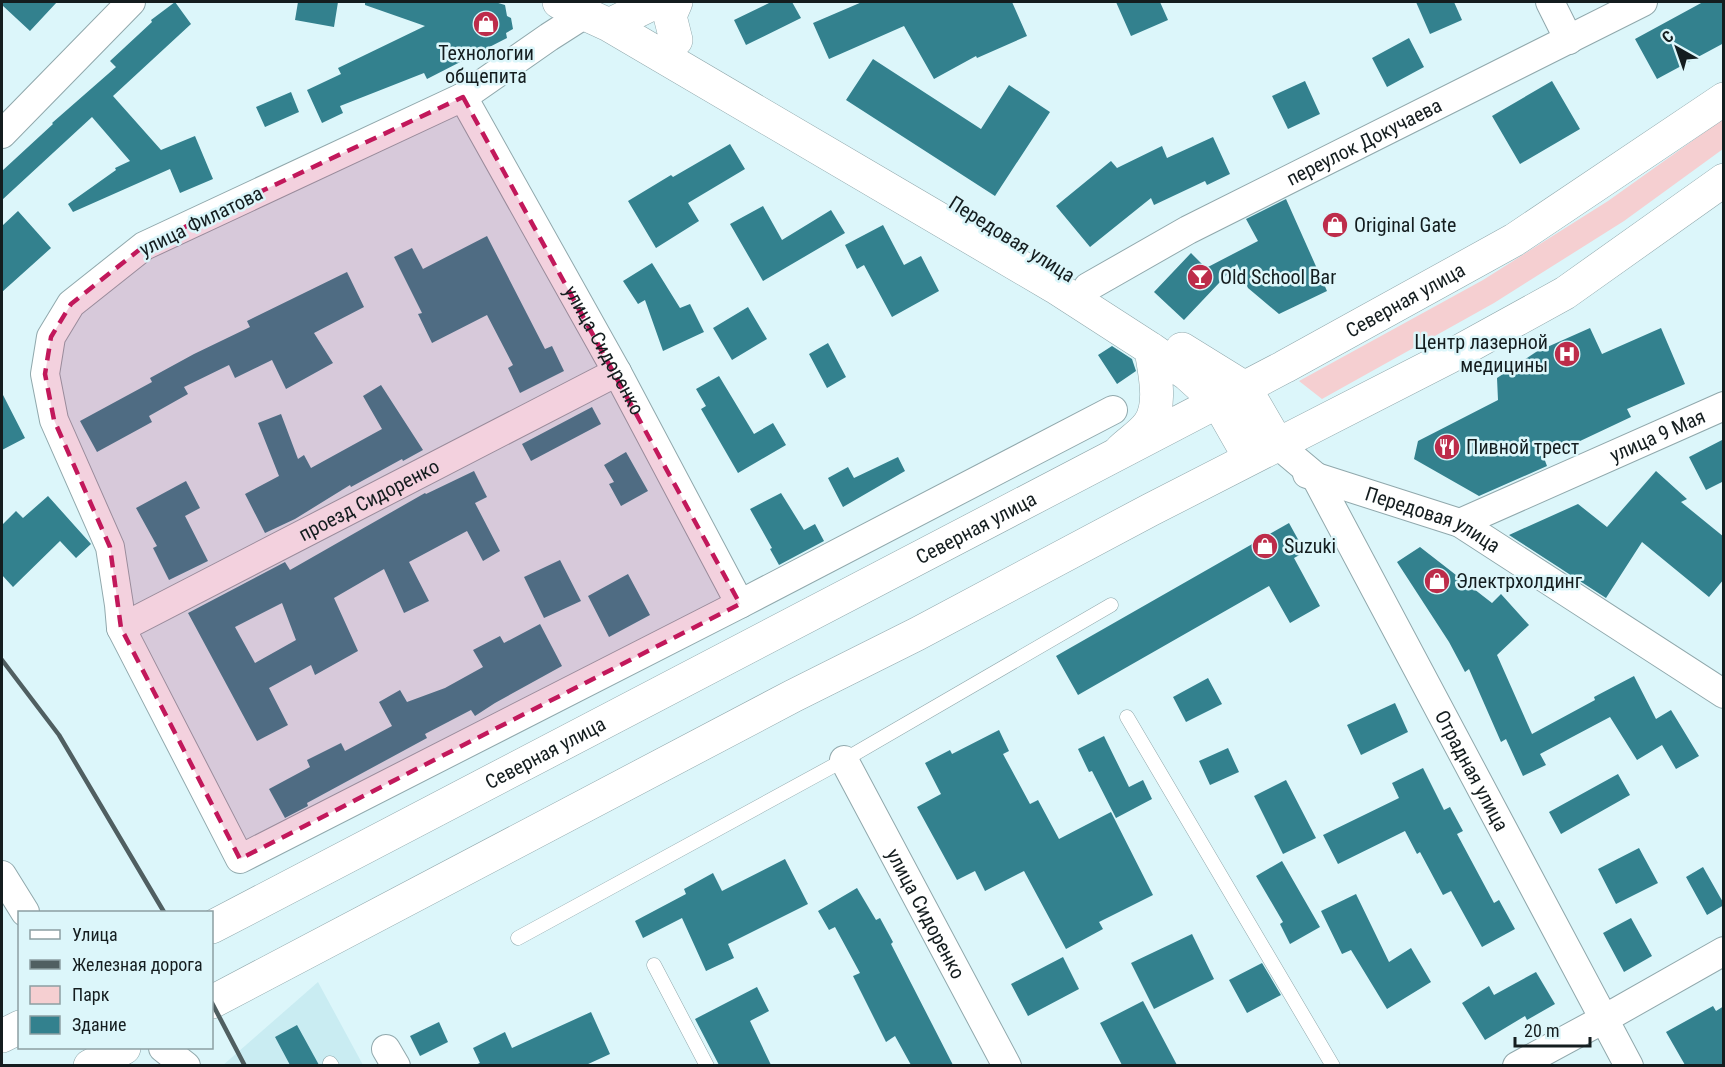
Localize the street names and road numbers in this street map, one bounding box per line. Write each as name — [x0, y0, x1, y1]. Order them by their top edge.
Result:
street label: переулок Докучаева — [1282, 93, 1446, 191]
street label: улица Филатова — [135, 181, 267, 261]
street label: Передовая улица — [945, 191, 1079, 287]
street label: Северная улица — [1341, 257, 1469, 343]
street label: улица Сидоренко — [559, 281, 650, 419]
street label: улица 9 Мая — [1606, 404, 1709, 467]
street label: проезд Сидоренко — [295, 454, 443, 546]
street label: Передовая улица — [1362, 481, 1505, 558]
street label: Северная улица — [912, 487, 1040, 569]
street label: Отрадная улица — [1430, 706, 1514, 835]
street label: Северная улица — [481, 712, 610, 794]
street label: улица Сидоренко — [881, 844, 970, 983]

